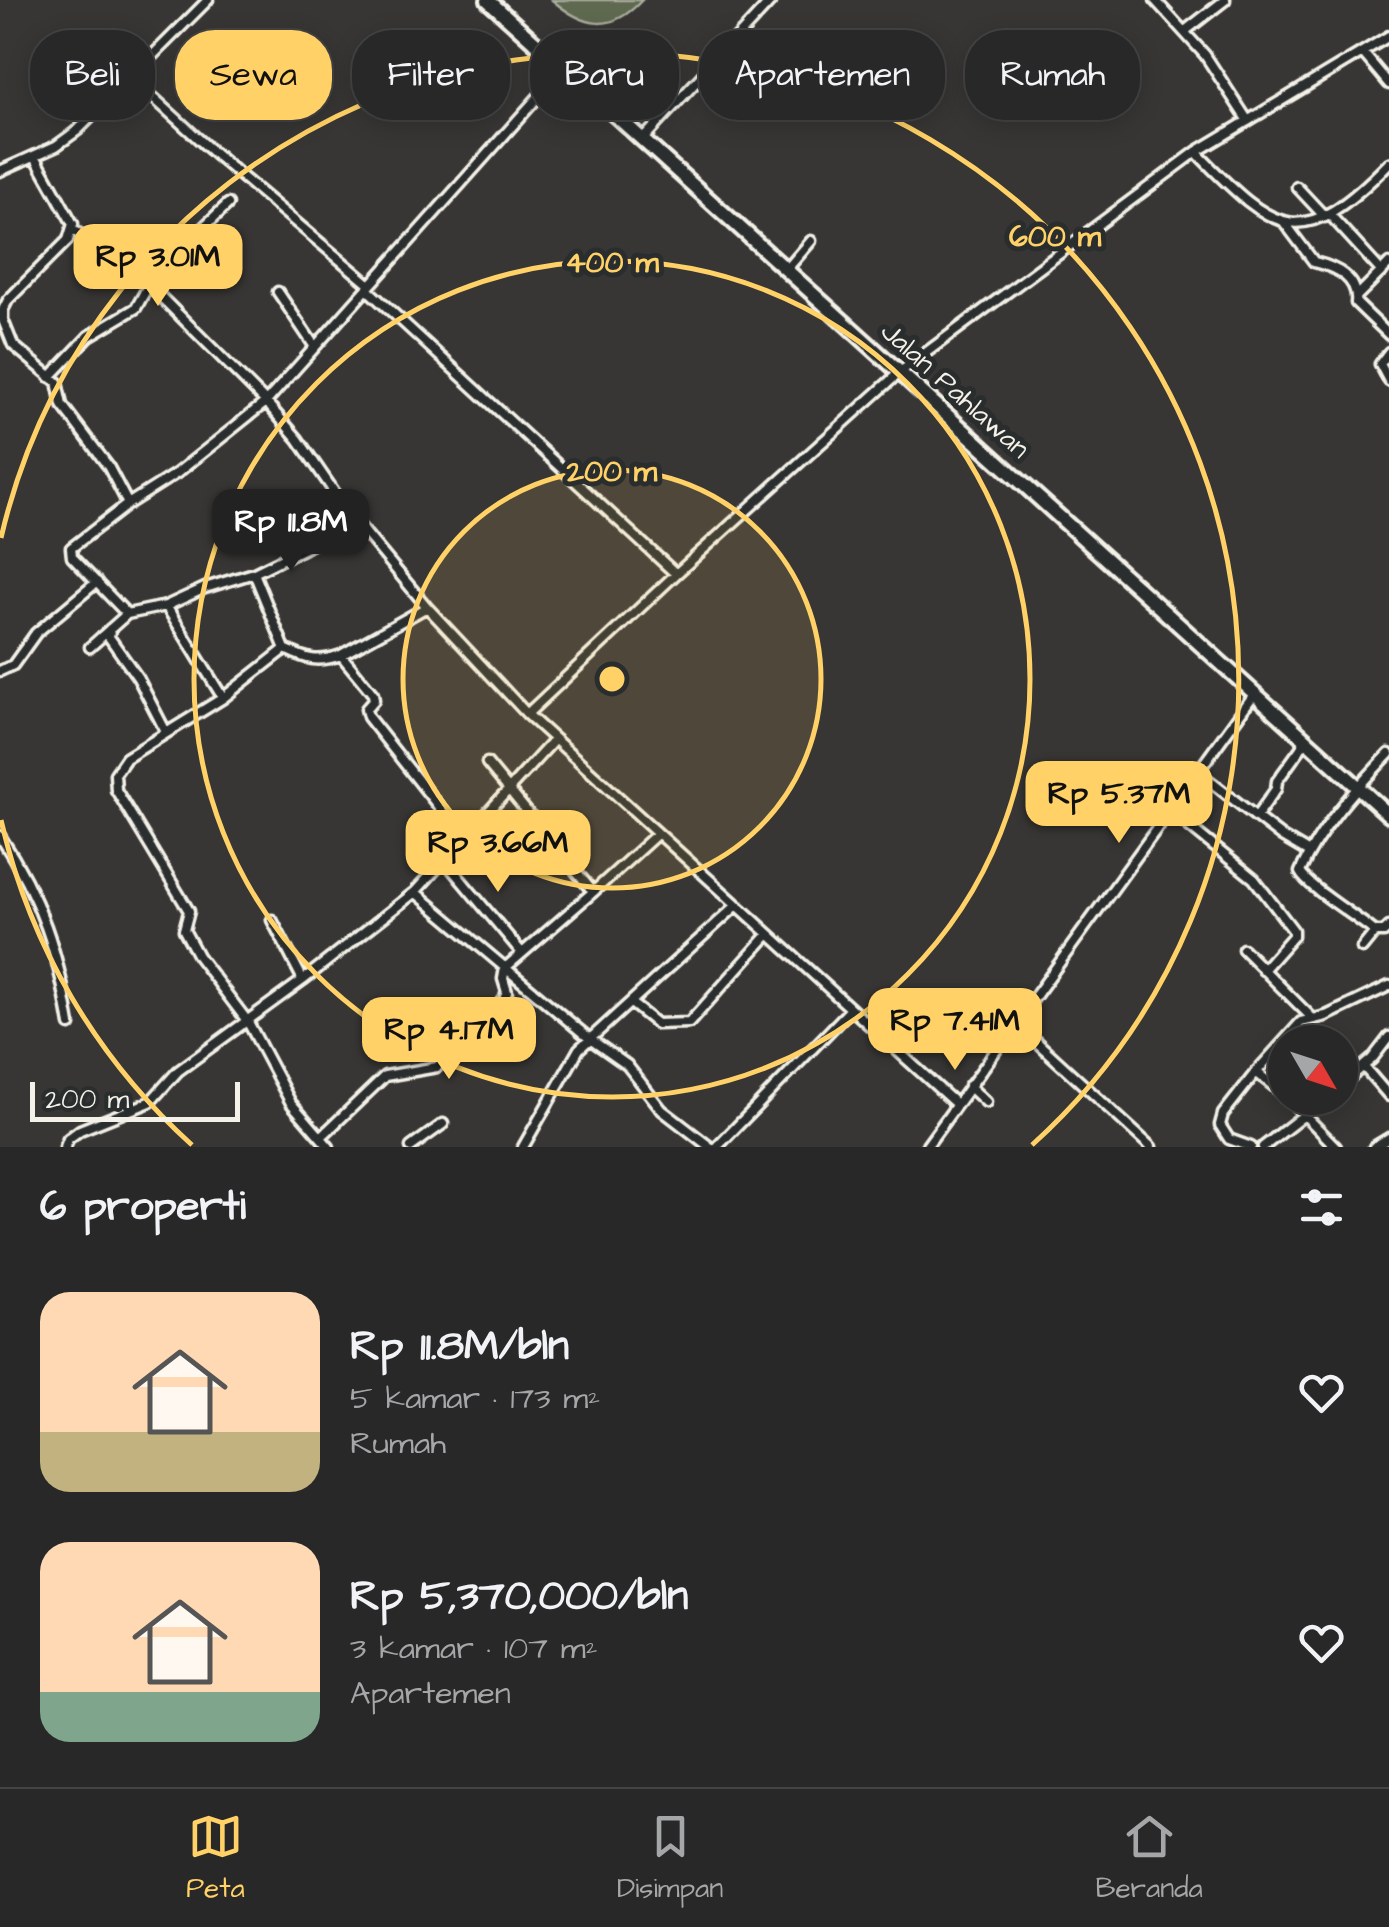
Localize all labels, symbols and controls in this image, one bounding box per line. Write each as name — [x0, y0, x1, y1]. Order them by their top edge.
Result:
chip: Beli — [30, 30, 155, 120]
chip: Sewa — [175, 30, 332, 120]
chip: Filter — [352, 30, 510, 120]
chip: Baru — [530, 30, 679, 120]
chip: Apartemen — [699, 30, 945, 120]
chip: Rumah — [965, 30, 1140, 120]
text: 600 m — [1009, 216, 1102, 258]
pin: Rp 3.01M — [55, 224, 261, 309]
text: Rp 3.01M — [96, 234, 220, 279]
text: 400 m — [565, 242, 659, 284]
street label: Jalan Pahlawan — [872, 313, 1038, 468]
text: 200 m — [566, 451, 658, 493]
pin: Rp 11.8M — [188, 489, 394, 574]
text: Rp 11.8M — [234, 499, 348, 544]
centre of rings — [594, 661, 630, 697]
pin: Rp 5.37M — [1016, 761, 1222, 846]
text: Rp 5.37M — [1047, 771, 1191, 816]
pin: Rp 3.66M — [395, 810, 601, 895]
text: Rp 3.66M — [428, 820, 568, 865]
pin: Rp 7.41M — [852, 988, 1058, 1073]
pin: Rp 4.17M — [346, 997, 552, 1082]
text: Rp 7.41M — [890, 998, 1020, 1043]
text: Rp 4.17M — [384, 1007, 514, 1052]
north arrow — [1268, 1025, 1358, 1115]
map controls — [1268, 1025, 1358, 1115]
scale bar — [30, 1077, 240, 1122]
text: 200 m — [45, 1080, 129, 1119]
text: 6 properti — [40, 1178, 246, 1236]
icon: filters — [1294, 1180, 1349, 1235]
text: Rp 11.8M/bln — [350, 1318, 569, 1376]
icon: home — [120, 1332, 240, 1452]
icon: heart — [1294, 1365, 1349, 1420]
text: 5 kamar · 173 m² — [350, 1376, 600, 1421]
text: Rumah — [350, 1421, 446, 1466]
text: Rp 5,370,000/bln — [350, 1568, 688, 1626]
icon: home — [120, 1582, 240, 1702]
icon: heart — [1294, 1615, 1349, 1670]
text: 3 kamar · 107 m² — [350, 1626, 598, 1671]
text: Apartemen — [350, 1671, 511, 1716]
tab: Peta — [186, 1809, 245, 1908]
tab: Disimpan — [617, 1809, 723, 1908]
tab: Beranda — [1096, 1809, 1203, 1908]

